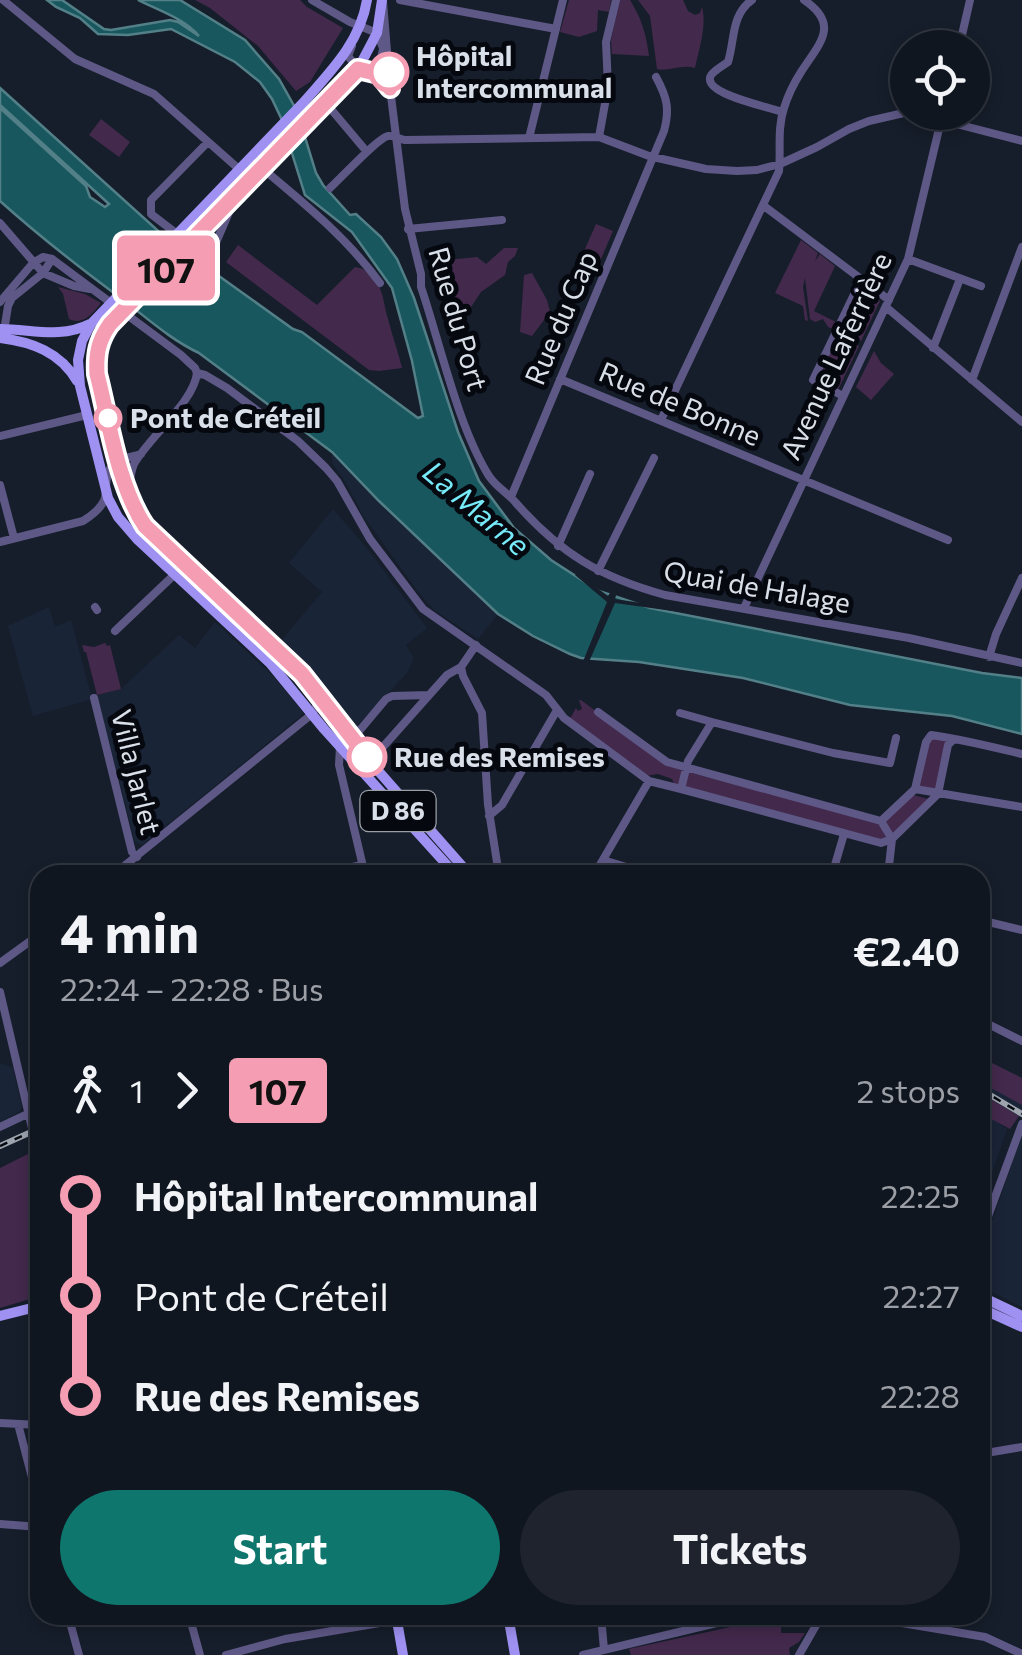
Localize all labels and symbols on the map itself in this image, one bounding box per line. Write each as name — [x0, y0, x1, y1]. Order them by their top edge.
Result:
place label: Hôpital Intercommunal — [416, 38, 612, 104]
marker: Hôpital Intercommunal — [370, 53, 408, 91]
line badge: 107 — [109, 236, 224, 300]
street label: Rue du Port — [422, 243, 496, 395]
street label: Rue du Cap — [517, 246, 603, 390]
street label: Avenue Laferrière — [772, 247, 898, 464]
street label: Rue de Bonne — [594, 354, 766, 452]
place label: Pont de Créteil — [130, 400, 321, 434]
marker: Pont de Créteil — [95, 405, 121, 431]
water label: La Marne — [417, 452, 539, 562]
street label: Quai de Halage — [661, 553, 853, 619]
street label: Villa Jarlet — [105, 706, 169, 838]
marker: Rue des Remises — [348, 738, 386, 776]
place label: Rue des Remises — [394, 739, 605, 773]
road number: D 86 — [360, 791, 436, 831]

